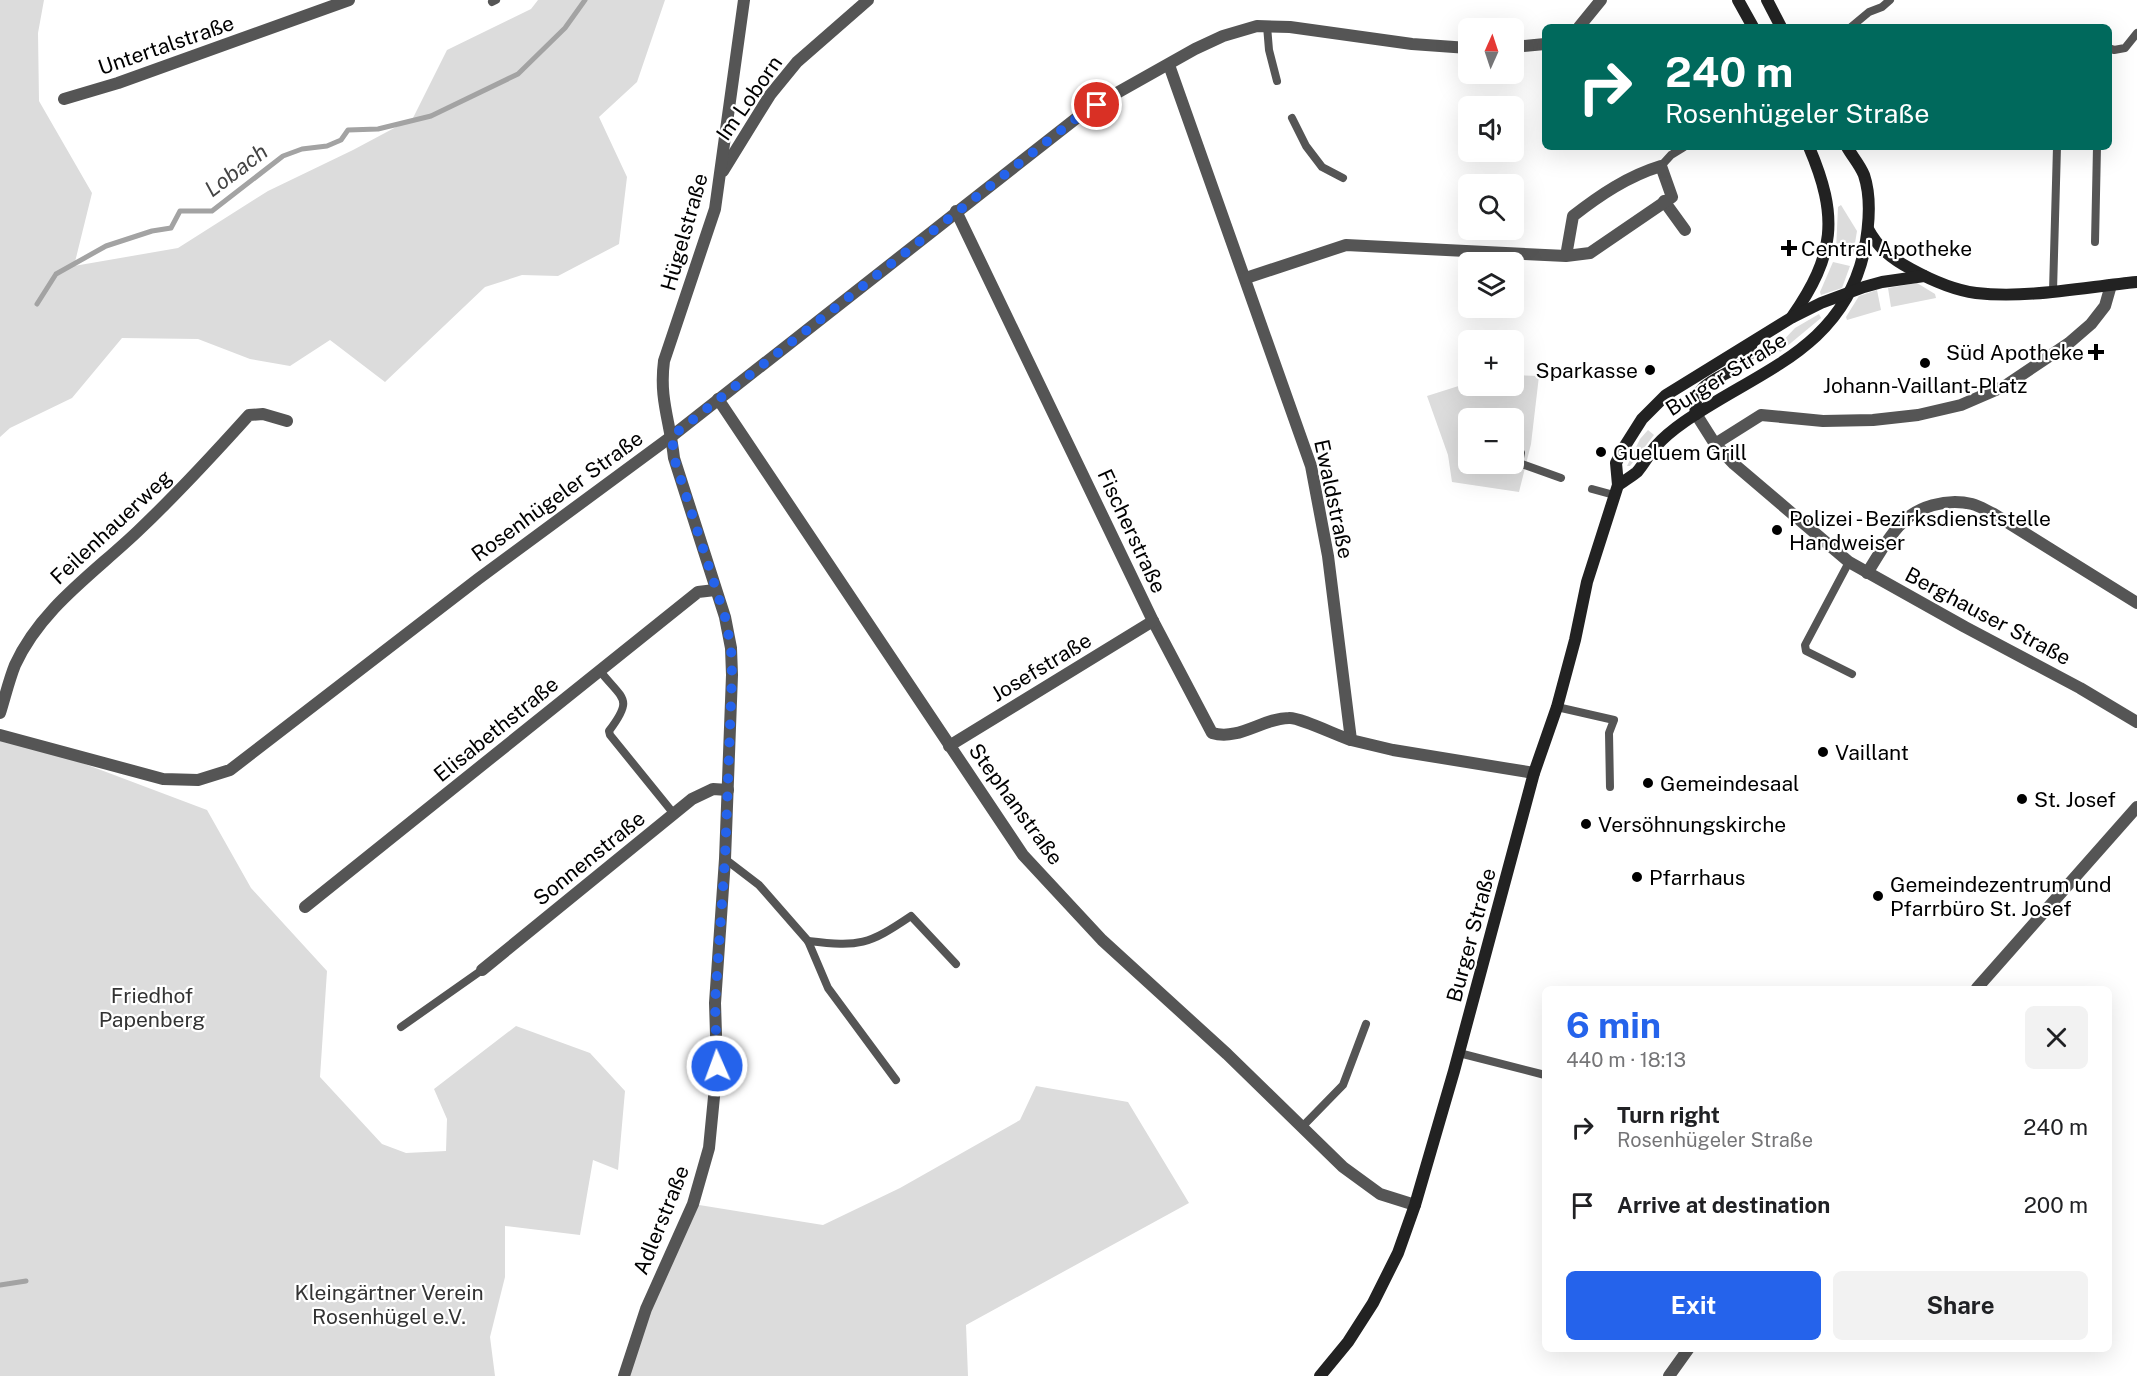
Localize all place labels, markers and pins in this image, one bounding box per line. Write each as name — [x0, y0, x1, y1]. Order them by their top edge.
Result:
pin — [1071, 79, 1122, 130]
place label: Central Apotheke — [1801, 236, 1972, 261]
marker: Central Apotheke — [1782, 241, 1796, 255]
place label: Süd Apotheke — [1946, 340, 2084, 365]
marker: Süd Apotheke — [2089, 345, 2103, 359]
marker: Johann-Vaillant-Platz — [1918, 356, 1932, 370]
place label: Sparkasse — [1536, 358, 1638, 383]
marker: Sparkasse — [1643, 363, 1657, 377]
place label: Johann-Vaillant-Platz — [1823, 373, 2027, 398]
place label: Gueluem Grill — [1613, 440, 1747, 465]
marker: Gueluem Grill — [1594, 445, 1608, 459]
place label: Polizei - Bezirksdienststelle Handweiser — [1789, 506, 2051, 555]
marker: Polizei - Bezirksdienststelle Handweiser — [1770, 523, 1784, 537]
place label: Vaillant — [1835, 740, 1909, 765]
marker: Vaillant — [1816, 745, 1830, 759]
place label: Gemeindesaal — [1660, 771, 1799, 796]
marker: Gemeindesaal — [1641, 776, 1655, 790]
place label: St. Josef — [2034, 787, 2116, 812]
marker: St. Josef — [2015, 792, 2029, 806]
place label: Versöhnungskirche — [1598, 812, 1786, 837]
marker: Versöhnungskirche — [1579, 817, 1593, 831]
place label: Pfarrhaus — [1649, 865, 1745, 890]
marker: Pfarrhaus — [1630, 870, 1644, 884]
place label: Gemeindezentrum und Pfarrbüro St. Josef — [1890, 872, 2112, 921]
marker: Gemeindezentrum und Pfarrbüro St. Josef — [1871, 889, 1885, 903]

